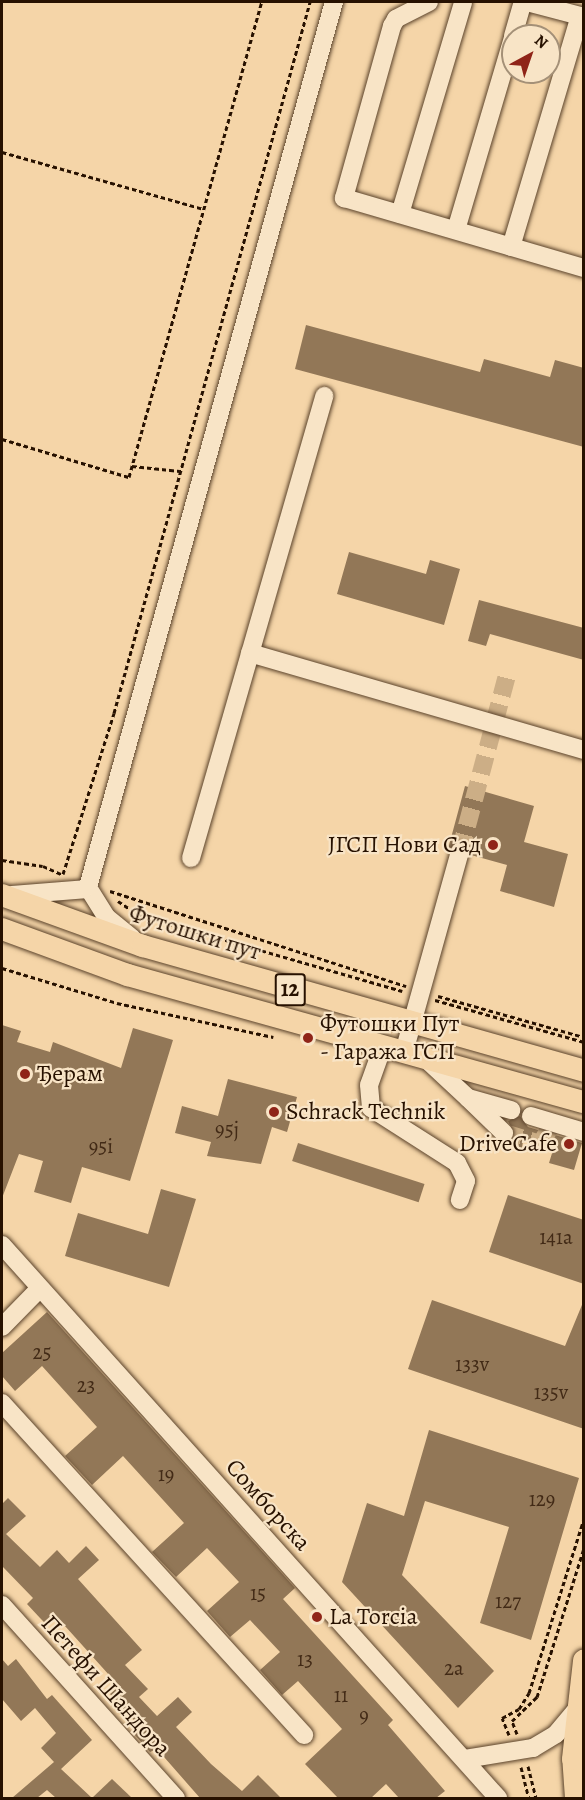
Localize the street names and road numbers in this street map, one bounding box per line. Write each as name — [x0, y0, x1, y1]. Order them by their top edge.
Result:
street label: Футошки пут — [125, 899, 265, 967]
road number: 12 — [274, 971, 306, 1009]
street label: Сомборска — [219, 1453, 317, 1557]
street label: Петефи Шандора — [35, 1609, 177, 1763]

